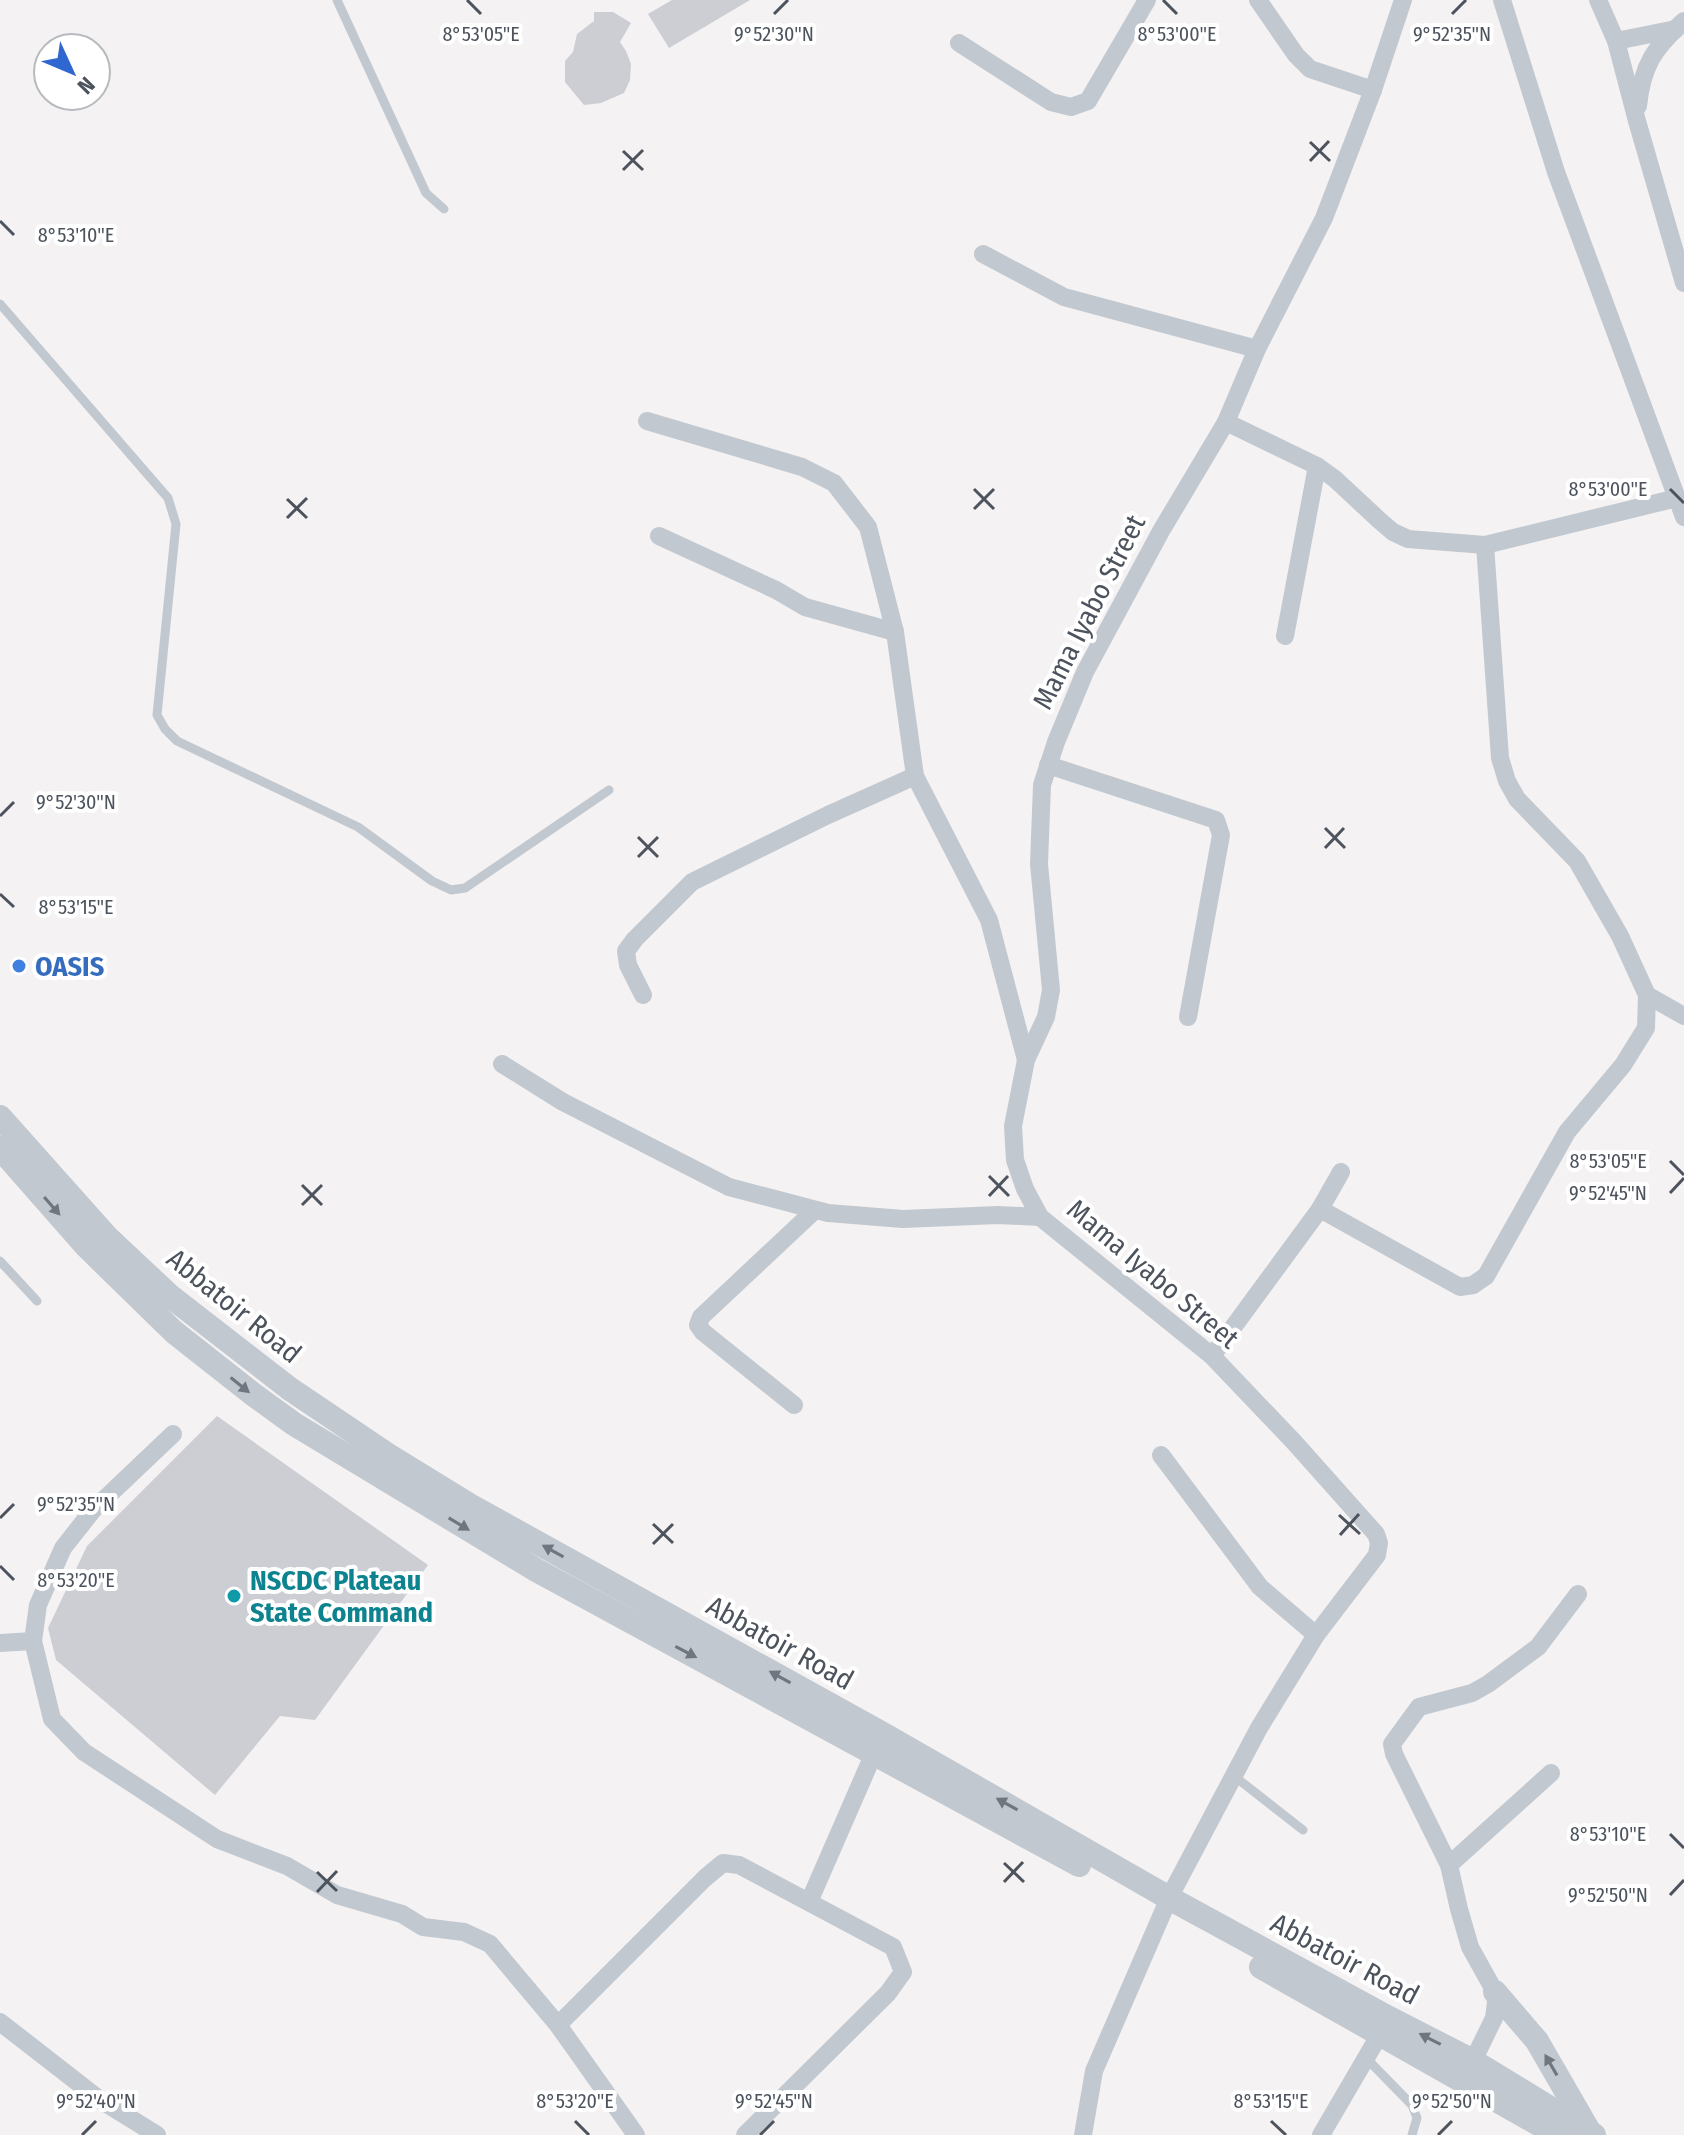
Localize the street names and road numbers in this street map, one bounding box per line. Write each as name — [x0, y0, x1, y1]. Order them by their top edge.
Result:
street label: Mama Iyabo Street — [1026, 509, 1153, 715]
street label: Mama Iyabo Street — [1061, 1193, 1246, 1356]
street label: Abbatoir Road — [160, 1242, 308, 1370]
street label: Abbatoir Road — [701, 1589, 859, 1697]
street label: Abbatoir Road — [1265, 1906, 1425, 2012]

